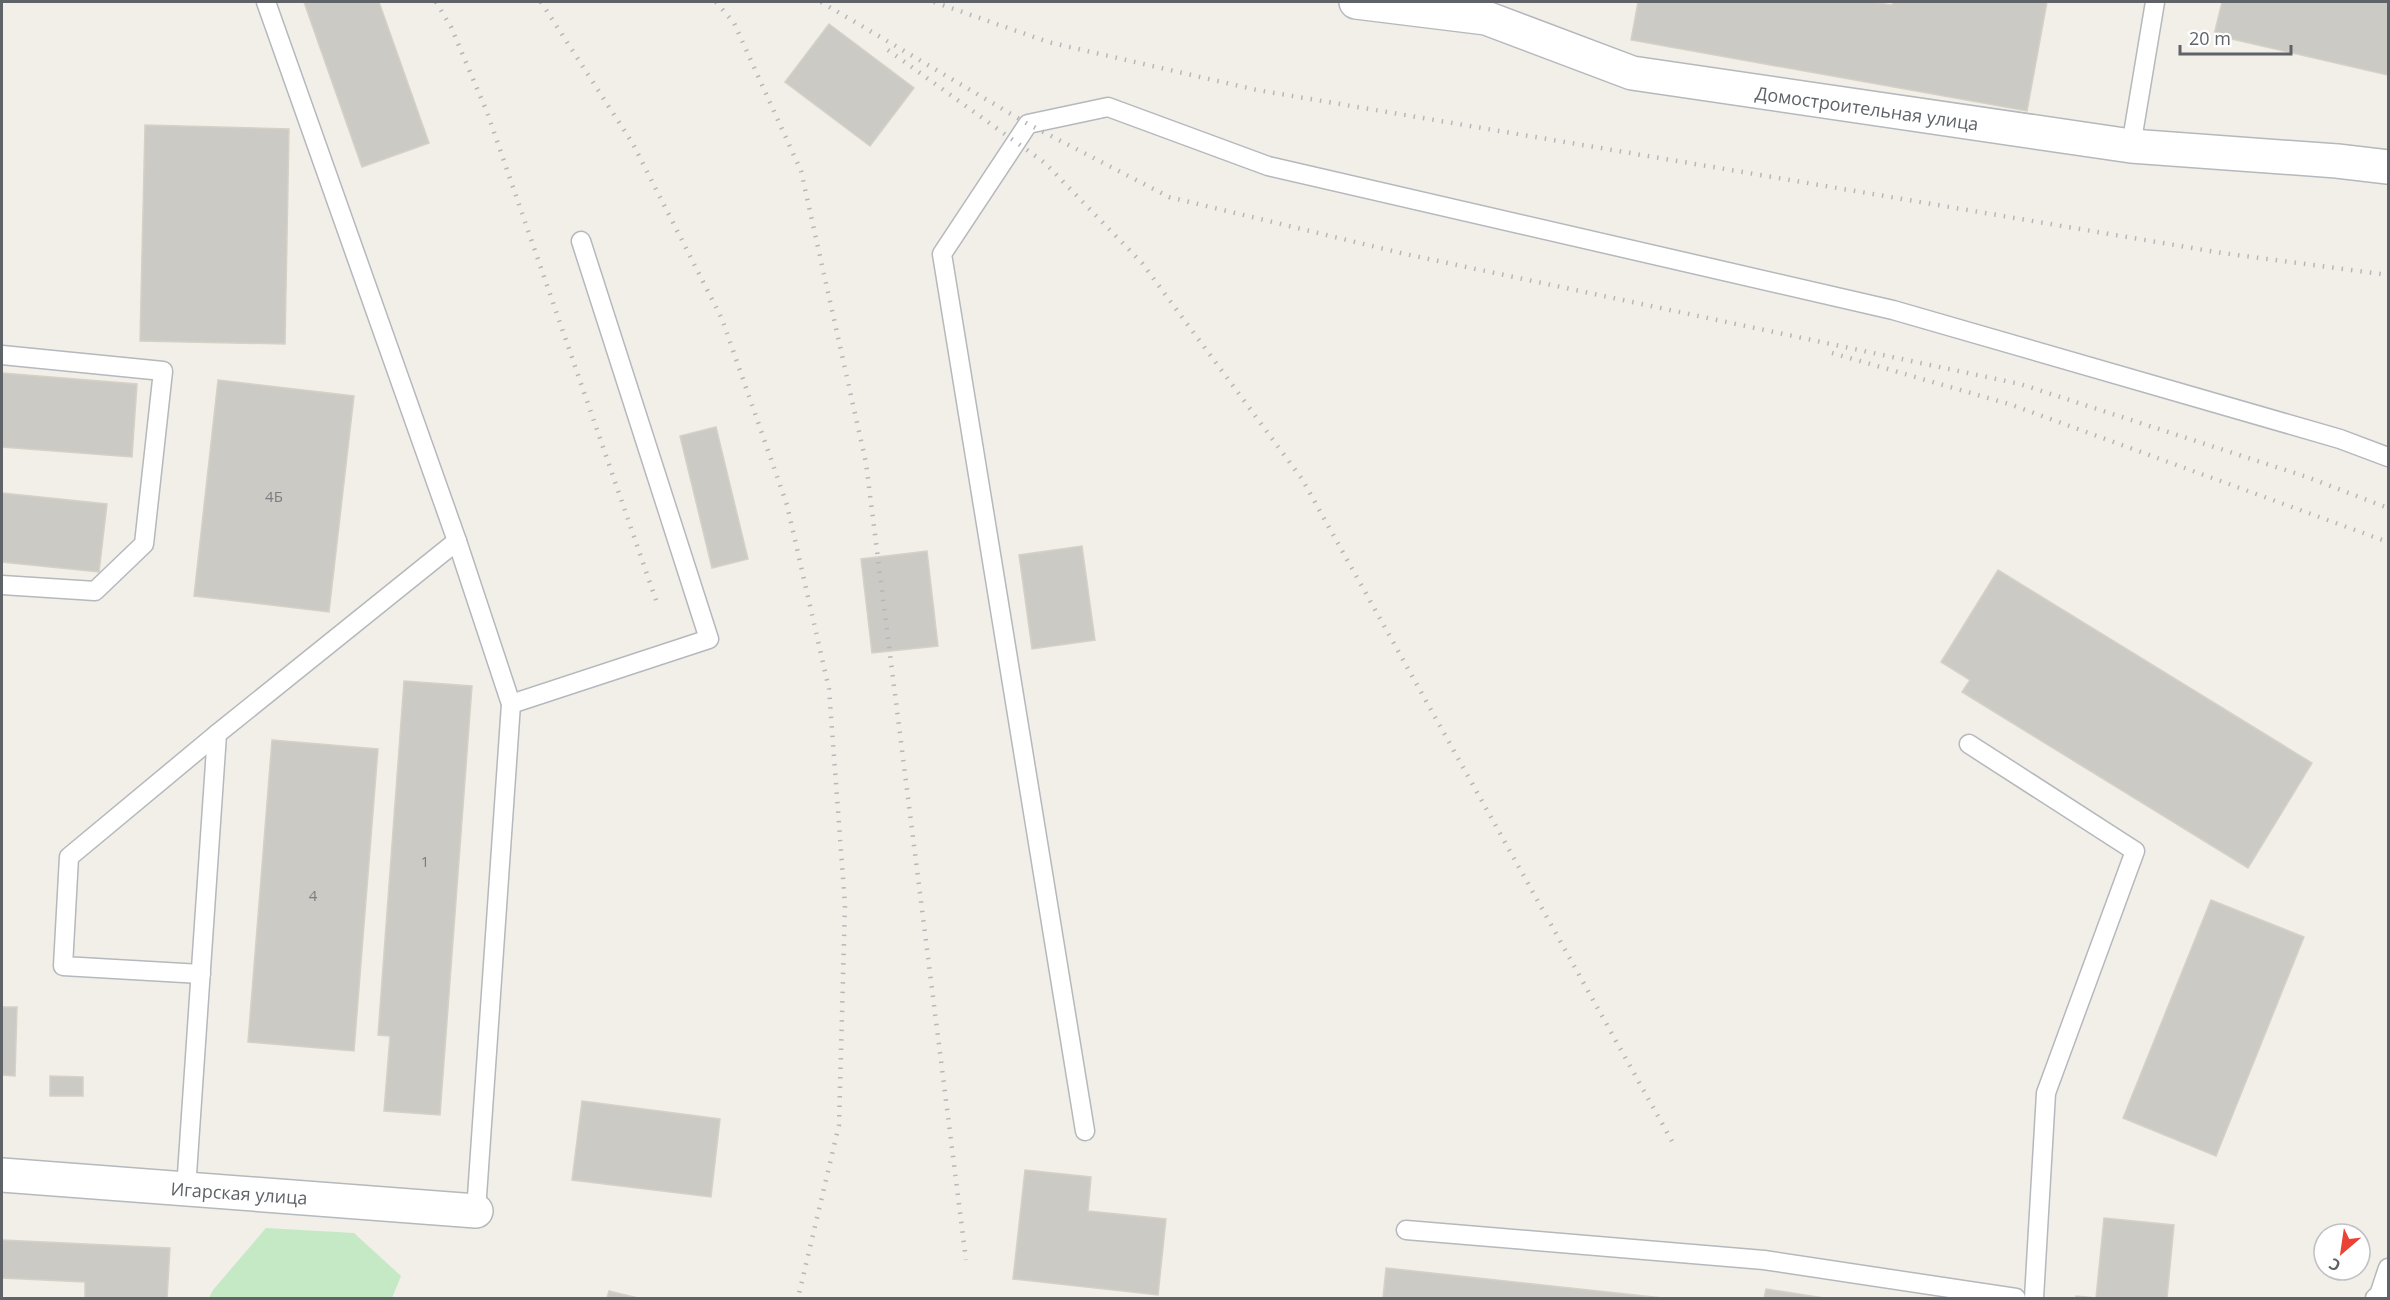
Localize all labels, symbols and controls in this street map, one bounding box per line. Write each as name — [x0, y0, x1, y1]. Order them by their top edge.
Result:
scale bar — [2180, 18, 2291, 56]
text: 20 m — [2189, 26, 2231, 50]
street label: Домостроительная улица — [1754, 80, 1980, 136]
house number: 4Б — [265, 486, 283, 506]
house number: 1 — [421, 851, 429, 871]
house number: 4 — [309, 885, 318, 905]
street label: Игарская улица — [170, 1176, 308, 1210]
north arrow — [2312, 1222, 2372, 1282]
text: С — [2325, 1253, 2345, 1277]

